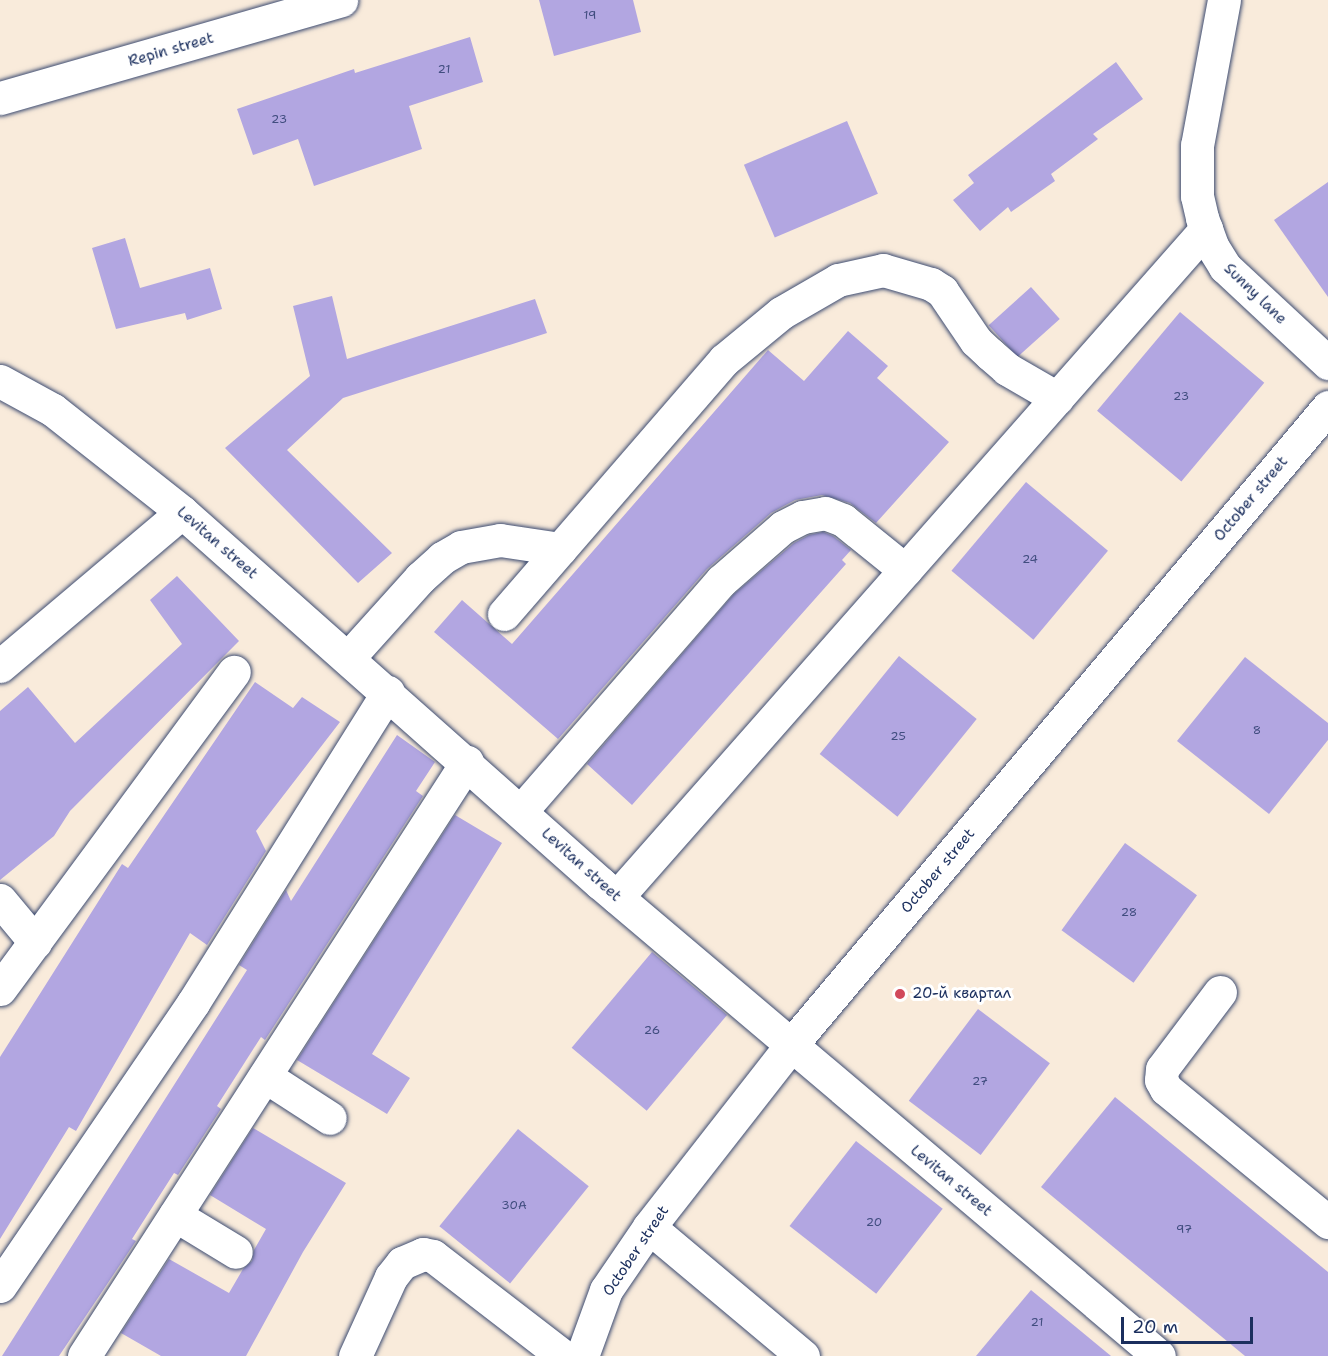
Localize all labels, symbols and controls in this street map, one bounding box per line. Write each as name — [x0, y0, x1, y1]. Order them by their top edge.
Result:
house number: 19 — [584, 9, 596, 23]
street label: Repin street — [126, 29, 216, 71]
house number: 21 — [438, 63, 450, 77]
house number: 23 — [271, 113, 287, 127]
street label: Sunny lane — [1220, 260, 1290, 328]
house number: 23 — [1173, 390, 1189, 404]
street label: October street — [1210, 453, 1292, 545]
street label: Levitan street — [173, 503, 261, 583]
house number: 24 — [1022, 553, 1038, 567]
house number: 8 — [1253, 724, 1261, 738]
house number: 25 — [890, 730, 906, 744]
street label: Levitan street — [537, 825, 625, 905]
street label: October street — [897, 825, 979, 917]
house number: 28 — [1121, 906, 1137, 920]
place label: 20-й квартал — [912, 985, 1011, 1003]
marker: 20-й квартал — [893, 987, 907, 1001]
house number: 26 — [644, 1024, 660, 1038]
house number: 27 — [972, 1075, 988, 1089]
street label: Levitan street — [907, 1142, 995, 1220]
house number: 30А — [501, 1199, 527, 1213]
street label: October street — [599, 1202, 673, 1300]
house number: 20 — [866, 1216, 882, 1230]
house number: 97 — [1176, 1223, 1192, 1237]
scale bar — [1124, 1305, 1256, 1343]
text: 20 m — [1132, 1315, 1178, 1339]
house number: 21 — [1031, 1316, 1043, 1330]

